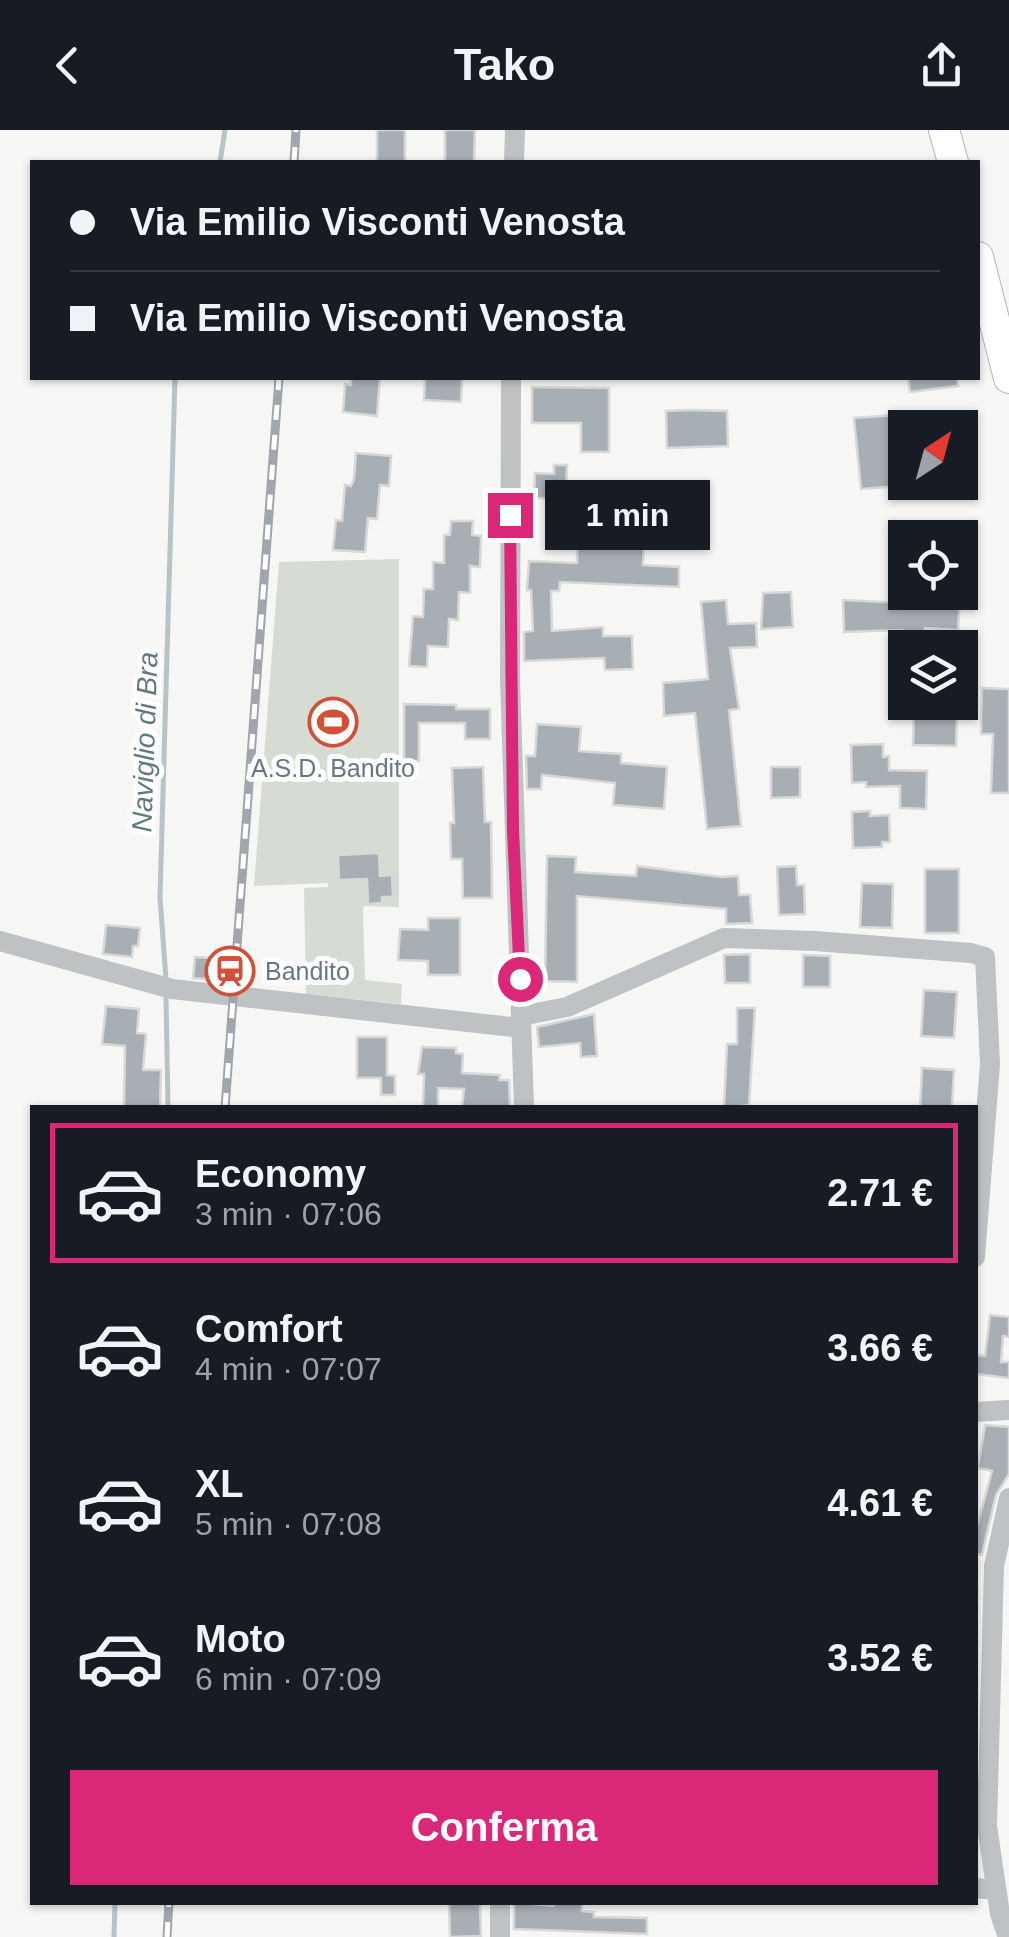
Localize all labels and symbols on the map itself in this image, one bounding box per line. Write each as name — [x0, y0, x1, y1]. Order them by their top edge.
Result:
north arrow — [888, 410, 978, 500]
callout: 1 min — [545, 480, 710, 550]
route end — [488, 493, 533, 538]
water label: Naviglio di Bra — [126, 651, 164, 833]
sports icon: A.S.D. Bandito — [307, 696, 359, 748]
place label: A.S.D. Bandito — [251, 754, 415, 782]
station icon: Bandito — [204, 945, 256, 997]
place label: Bandito — [265, 957, 350, 985]
route start — [498, 957, 543, 1002]

